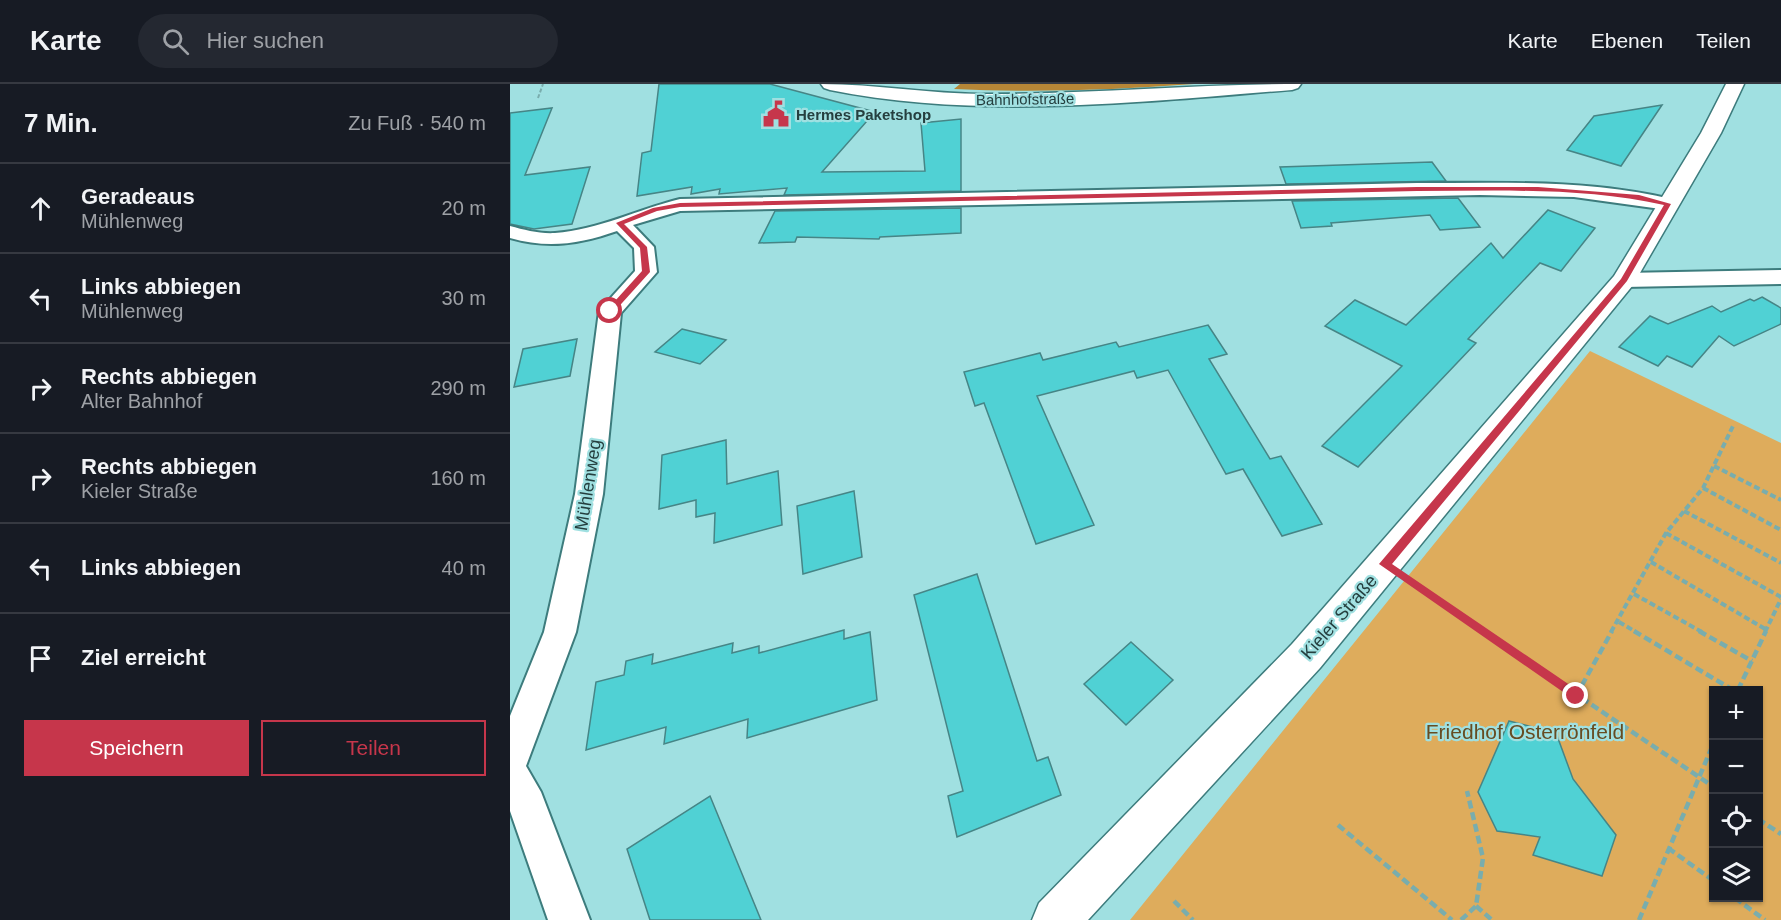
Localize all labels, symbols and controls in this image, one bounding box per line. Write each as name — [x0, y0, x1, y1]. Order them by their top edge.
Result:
search box — [138, 14, 558, 68]
text: Karte — [30, 25, 102, 56]
icon: search — [159, 25, 192, 58]
text: Hier suchen — [207, 28, 324, 53]
text: Karte — [1508, 29, 1558, 52]
text: Ebenen — [1591, 29, 1663, 52]
text: Teilen — [1696, 29, 1751, 52]
street label: Bahnhofstraße — [976, 90, 1074, 108]
public building icon: Hermes Paketshop — [761, 99, 791, 129]
place label: Hermes Paketshop — [796, 106, 931, 123]
text: 7 Min. — [24, 108, 98, 138]
text: Zu Fuß · 540 m — [348, 112, 486, 134]
text: Geradeaus — [81, 184, 195, 209]
icon: ahead — [24, 192, 57, 225]
text: 20 m — [442, 197, 486, 219]
text: Mühlenweg — [81, 210, 183, 232]
text: Links abbiegen — [81, 274, 241, 299]
icon: left — [24, 282, 57, 315]
text: 30 m — [442, 287, 486, 309]
route start — [596, 297, 622, 323]
text: Mühlenweg — [81, 300, 183, 322]
text: Rechts abbiegen — [81, 364, 257, 389]
icon: right — [24, 372, 57, 405]
text: 290 m — [430, 377, 486, 399]
text: Alter Bahnhof — [81, 390, 202, 412]
street label: Mühlenweg — [571, 438, 605, 532]
text: Rechts abbiegen — [81, 454, 257, 479]
icon: right — [24, 462, 57, 495]
text: 160 m — [430, 467, 486, 489]
text: Kieler Straße — [81, 480, 198, 502]
icon: left — [24, 552, 57, 585]
text: Links abbiegen — [81, 555, 241, 580]
text: 40 m — [442, 557, 486, 579]
street label: Kieler Straße — [1297, 571, 1381, 663]
icon: arrive — [24, 642, 57, 675]
text: Ziel erreicht — [81, 645, 206, 670]
route end — [1562, 682, 1588, 708]
map controls — [1709, 686, 1763, 902]
button: + — [1709, 686, 1763, 740]
button: Speichern — [24, 720, 249, 776]
button: Teilen — [261, 720, 486, 776]
park label: Friedhof Osterrönfeld — [1426, 720, 1624, 743]
button: − — [1709, 740, 1763, 794]
button: locate — [1709, 794, 1763, 848]
button: layers — [1709, 848, 1763, 902]

